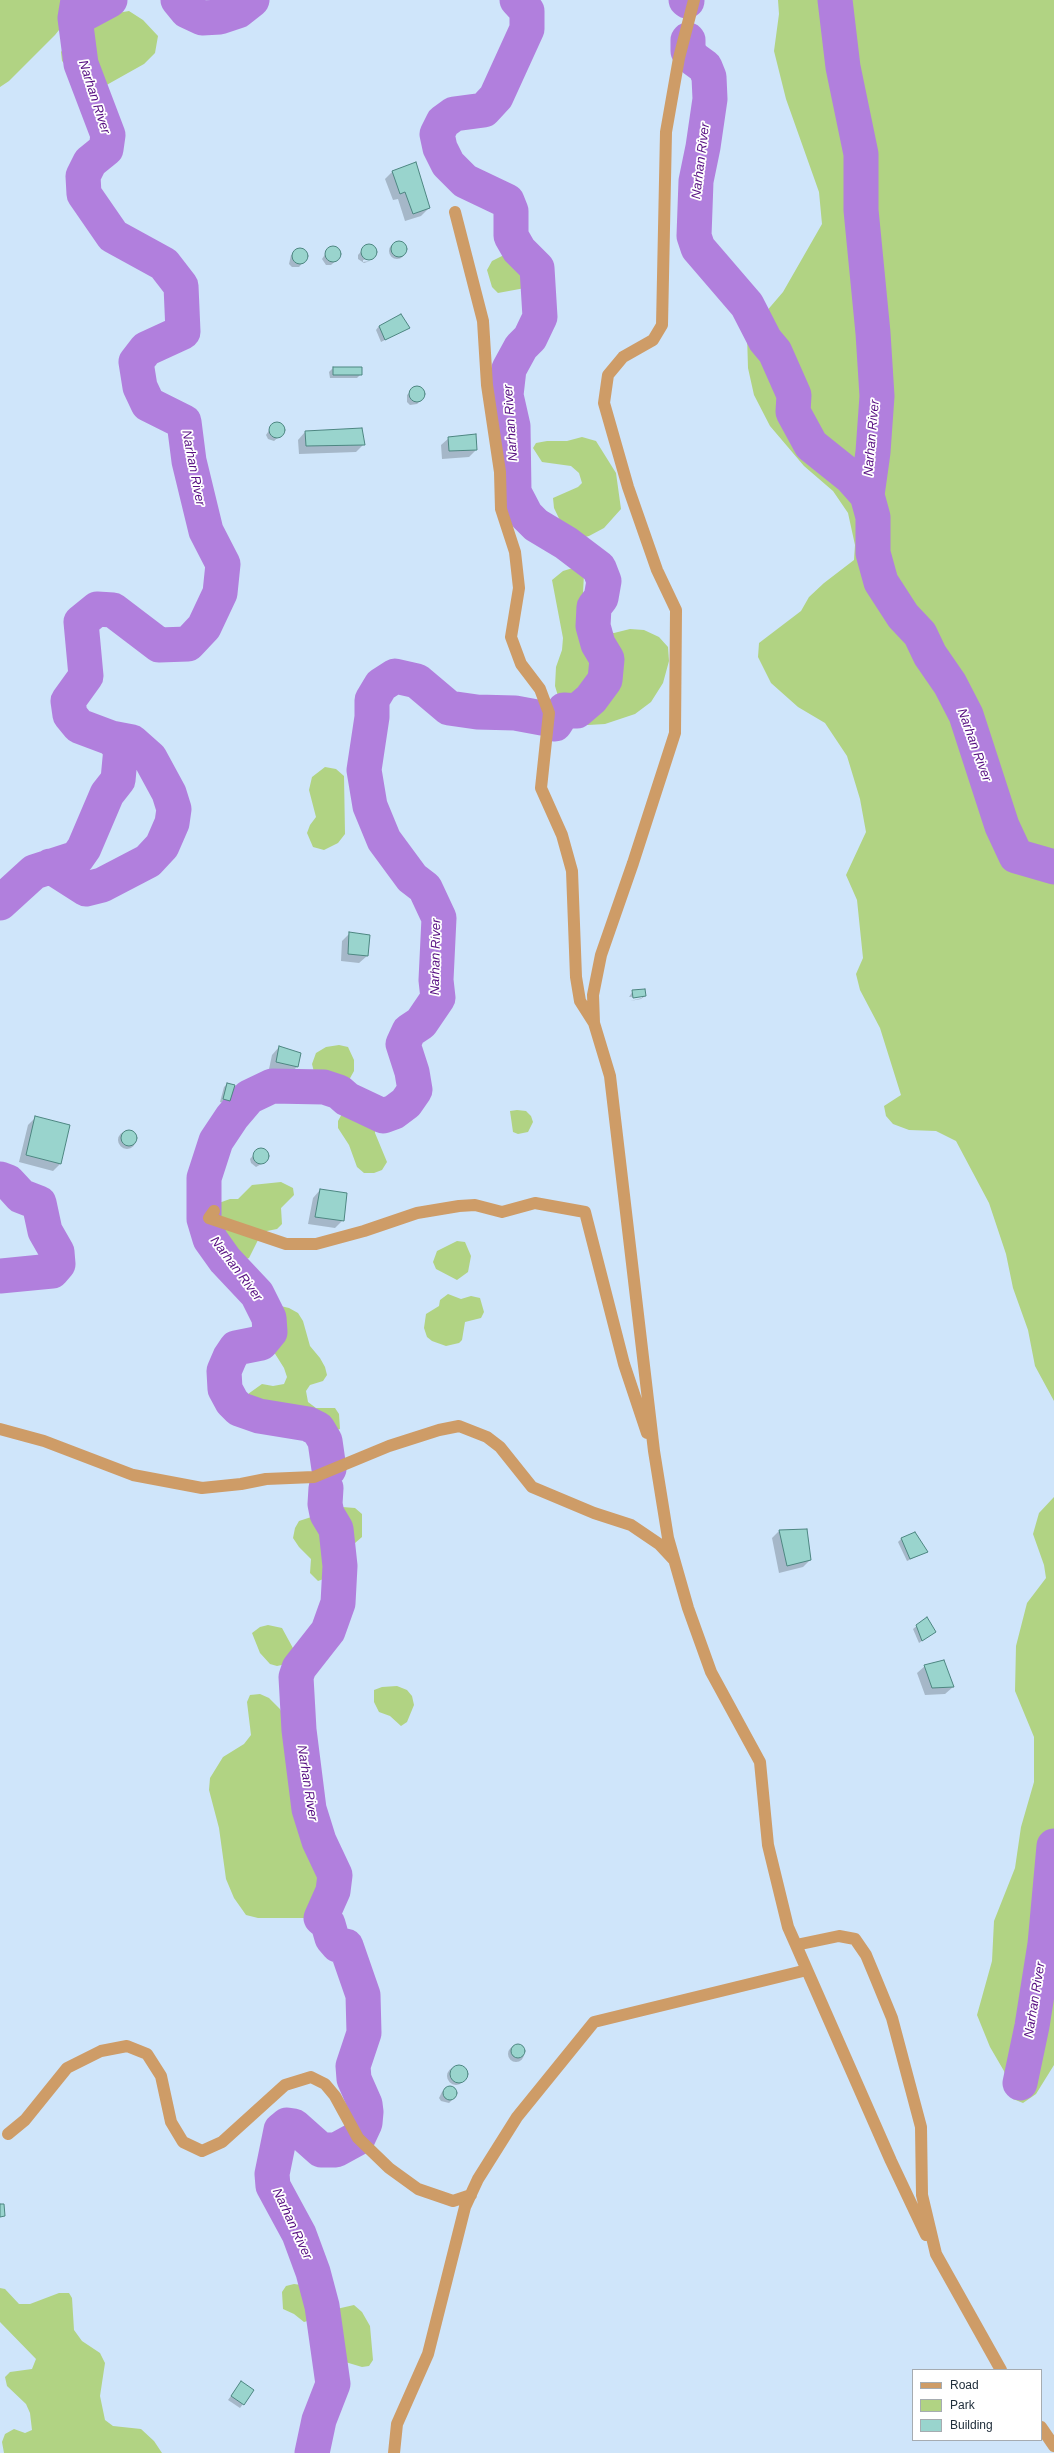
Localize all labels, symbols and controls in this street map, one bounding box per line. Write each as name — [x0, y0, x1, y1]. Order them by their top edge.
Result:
water label: Narhan River — [75, 58, 113, 136]
water label: Narhan River — [689, 122, 713, 200]
water label: Narhan River — [501, 384, 521, 462]
water label: Narhan River — [861, 399, 883, 477]
water label: Narhan River — [178, 429, 208, 507]
water label: Narhan River — [954, 706, 994, 784]
water label: Narhan River — [428, 919, 444, 995]
water label: Narhan River — [207, 1234, 265, 1304]
water label: Narhan River — [293, 1744, 321, 1822]
water label: Narhan River — [1021, 1961, 1049, 2039]
water label: Narhan River — [269, 2186, 315, 2262]
legend — [912, 2369, 1042, 2441]
text: Road — [950, 2378, 979, 2392]
text: Park — [950, 2398, 975, 2412]
text: Building — [950, 2418, 993, 2432]

